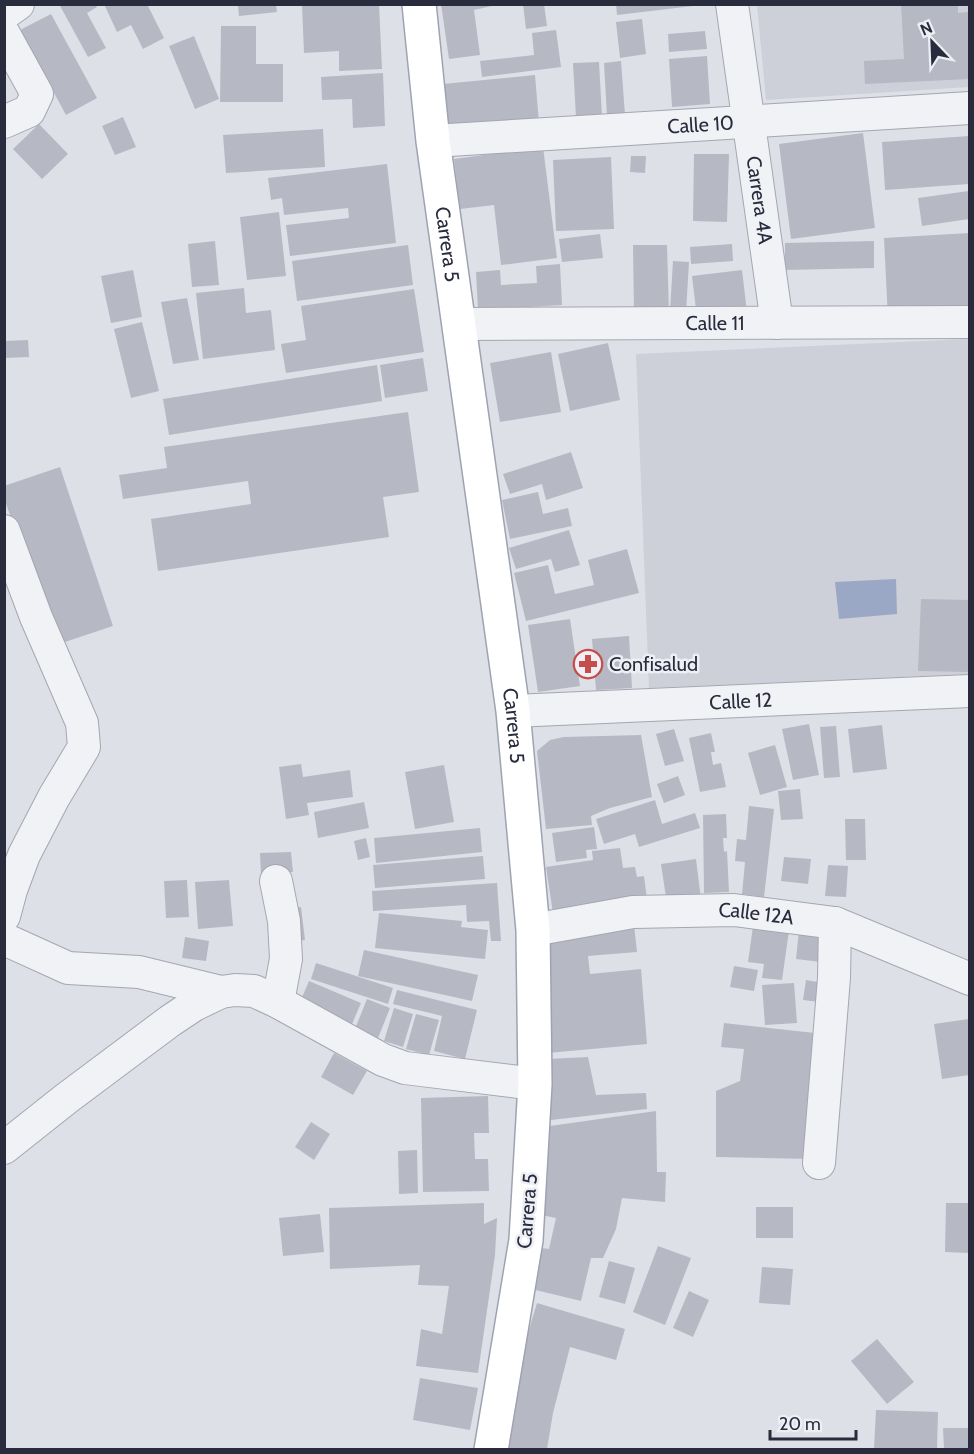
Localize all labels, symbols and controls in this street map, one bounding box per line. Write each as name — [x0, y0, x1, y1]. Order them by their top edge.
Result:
north arrow — [902, 12, 962, 72]
text: N — [917, 18, 935, 40]
street label: Calle 10 — [667, 111, 734, 139]
street label: Carrera 4A — [742, 154, 778, 246]
street label: Carrera 5 — [430, 205, 465, 283]
street label: Calle 11 — [685, 311, 745, 335]
pharmacy icon: Confisalud — [572, 648, 604, 680]
place label: Confisalud — [609, 652, 698, 676]
street label: Carrera 5 — [498, 686, 530, 764]
street label: Calle 12 — [709, 688, 773, 714]
street label: Calle 12A — [718, 898, 796, 930]
street label: Carrera 5 — [512, 1172, 542, 1250]
scale bar — [770, 1403, 856, 1441]
text: 20 m — [779, 1413, 821, 1435]

